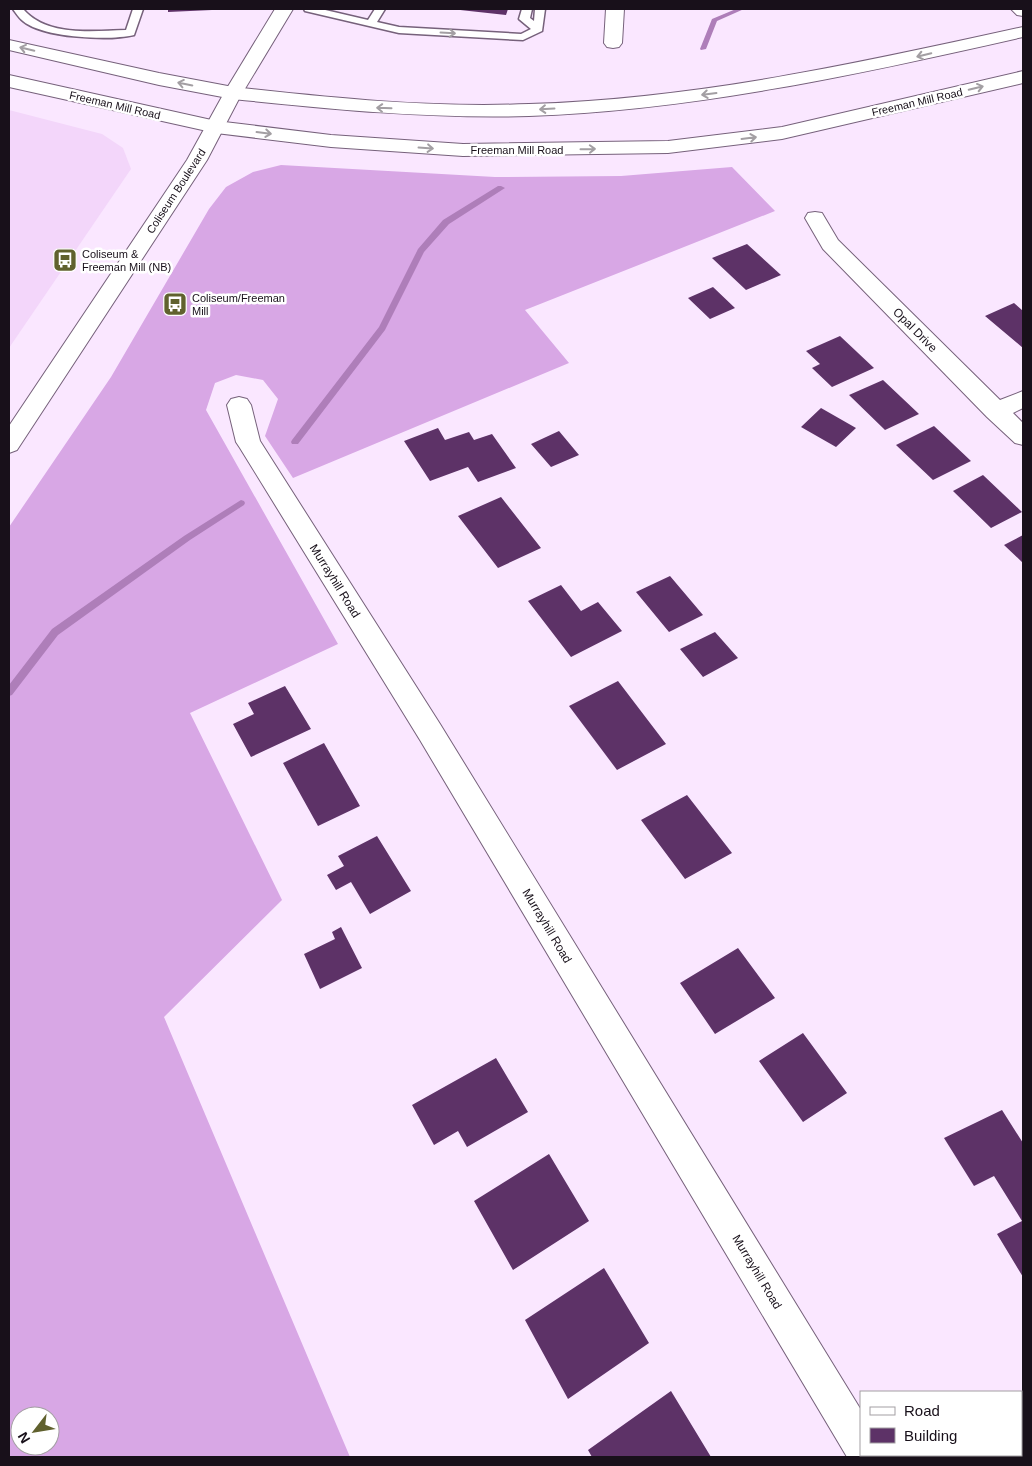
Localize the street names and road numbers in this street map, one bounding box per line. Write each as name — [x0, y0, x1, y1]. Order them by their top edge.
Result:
street label: Freeman Mill Road — [870, 86, 964, 118]
street label: Freeman Mill Road — [68, 89, 162, 121]
street label: Freeman Mill Road — [471, 144, 563, 156]
street label: Coliseum Boulevard — [144, 146, 208, 236]
street label: Opal Drive — [890, 305, 940, 355]
street label: Murrayhill Road — [307, 542, 363, 620]
street label: Murrayhill Road — [519, 886, 575, 966]
street label: Murrayhill Road — [729, 1232, 785, 1312]

